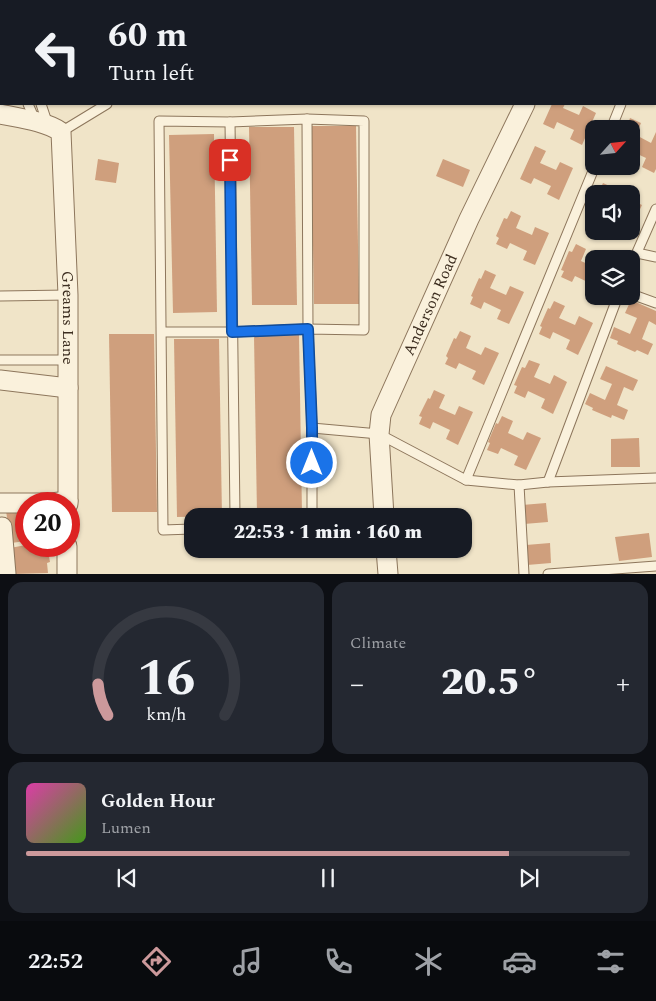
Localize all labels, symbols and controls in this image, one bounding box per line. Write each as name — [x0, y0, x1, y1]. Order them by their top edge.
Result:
text: 60 m — [108, 9, 188, 62]
icon: left — [25, 20, 90, 85]
text: Turn left — [108, 57, 194, 90]
north arrow — [585, 120, 640, 175]
map controls — [585, 120, 640, 305]
pin — [209, 139, 251, 181]
icon: arrive — [216, 146, 244, 174]
button: sound — [585, 185, 640, 240]
street label: Anderson Road — [397, 250, 464, 360]
button: layers — [585, 250, 640, 305]
street label: Greams Lane — [55, 270, 80, 365]
position arrow — [285, 436, 337, 488]
speed limit sign: 20 — [15, 492, 80, 557]
text: 22:53 · 1 min · 160 m — [234, 518, 422, 547]
text: Climate — [350, 631, 406, 655]
text: 16 — [137, 639, 195, 718]
text: 20.5° — [441, 654, 539, 712]
text: − — [350, 663, 364, 706]
text: + — [616, 663, 630, 706]
text: km/h — [146, 701, 186, 728]
text: Golden Hour — [101, 787, 215, 816]
text: Lumen — [101, 816, 151, 840]
icon: previous — [113, 864, 141, 892]
icon: pause — [314, 864, 342, 892]
icon: next — [515, 864, 543, 892]
icon: directions — [139, 944, 174, 979]
icon: music — [230, 944, 265, 979]
icon: phone — [321, 944, 356, 979]
icon: climate — [411, 944, 446, 979]
icon: car — [502, 944, 537, 979]
icon: filters — [593, 944, 628, 979]
text: 22:52 — [28, 945, 83, 978]

